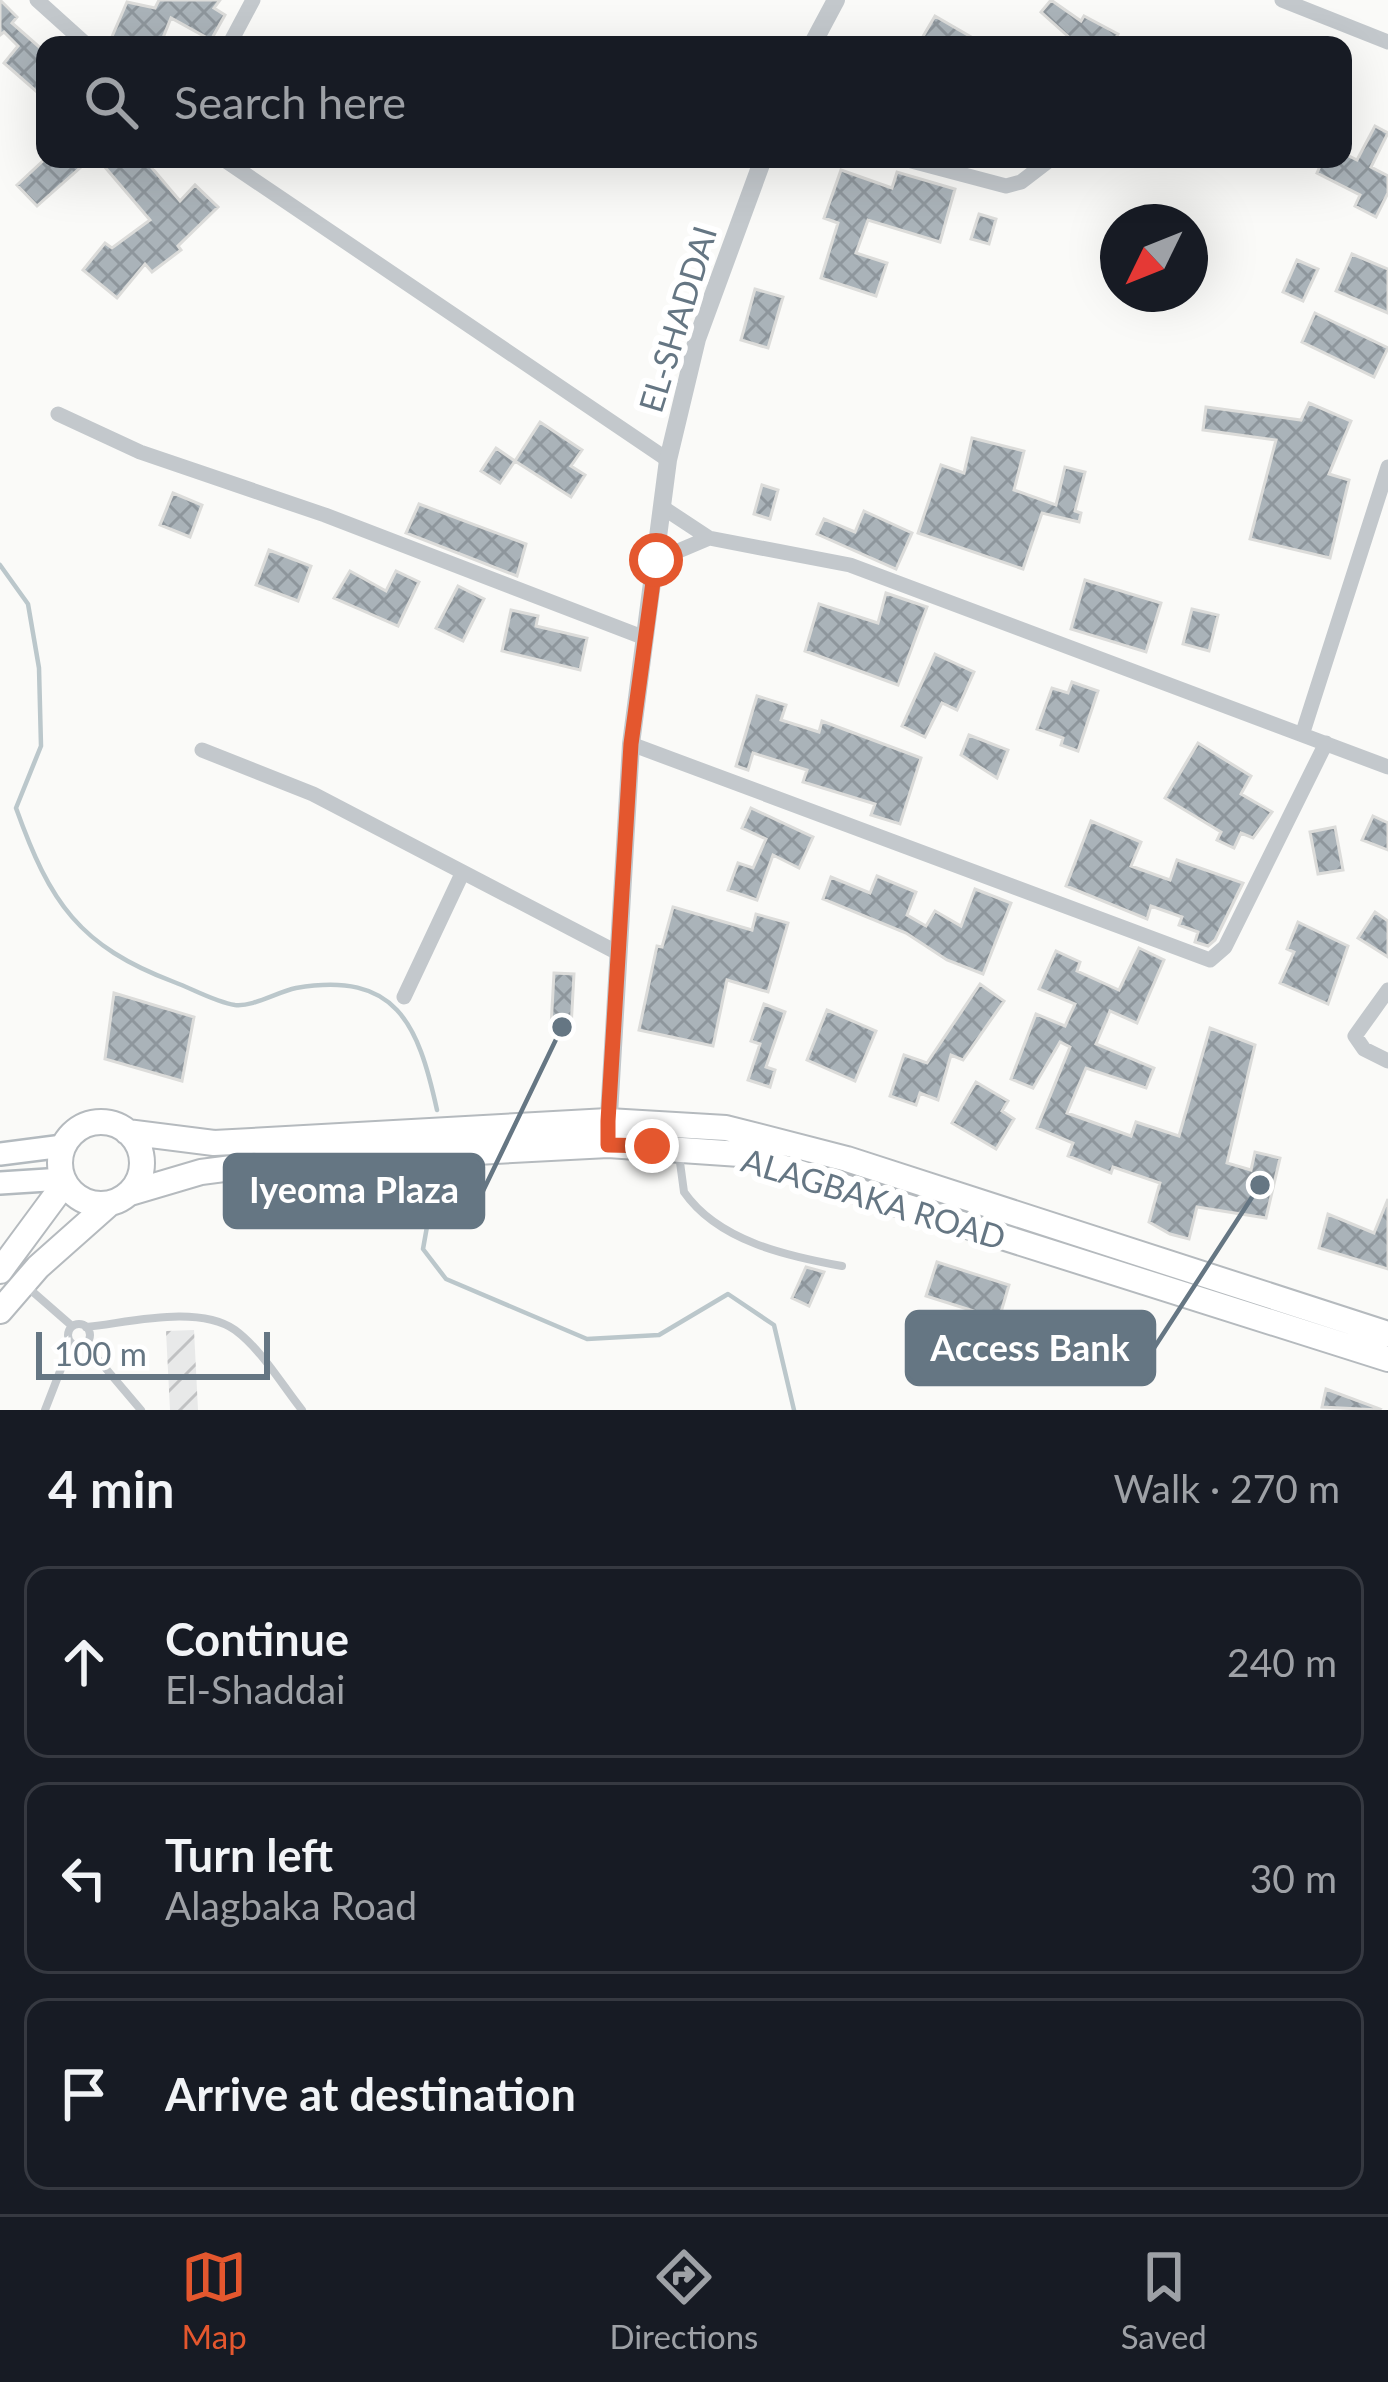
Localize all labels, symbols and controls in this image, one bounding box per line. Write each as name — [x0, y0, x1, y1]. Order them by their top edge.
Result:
search box — [36, 36, 1352, 168]
icon: search — [78, 69, 144, 135]
text: Search here — [174, 75, 406, 129]
north arrow — [1100, 204, 1208, 312]
street label: EL-SHADDAI — [630, 221, 724, 417]
route start — [629, 533, 683, 587]
route end — [625, 1119, 679, 1173]
street label: ALAGBAKA ROAD — [737, 1139, 1011, 1257]
callout: Iyeoma Plaza — [225, 1155, 483, 1227]
text: Iyeoma Plaza — [249, 1167, 459, 1211]
callout: Access Bank — [907, 1312, 1154, 1384]
text: Access Bank — [929, 1325, 1130, 1369]
scale bar — [36, 1326, 270, 1379]
text: 100 m — [54, 1333, 147, 1373]
text: 4 min — [48, 1458, 174, 1519]
text: Walk · 270 m — [1113, 1465, 1340, 1511]
text: Continue — [165, 1612, 349, 1666]
icon: ahead — [51, 1629, 117, 1695]
text: 240 m — [1227, 1639, 1337, 1685]
text: El-Shaddai — [165, 1666, 345, 1712]
text: Turn left — [165, 1828, 333, 1882]
icon: left — [51, 1845, 117, 1911]
text: 30 m — [1250, 1855, 1337, 1901]
text: Alagbaka Road — [165, 1882, 417, 1928]
icon: arrive — [51, 2061, 117, 2127]
text: Arrive at destination — [165, 2067, 576, 2121]
tab: Map — [181, 2244, 247, 2356]
tab: Directions — [609, 2244, 758, 2356]
tab: Saved — [1121, 2244, 1207, 2356]

